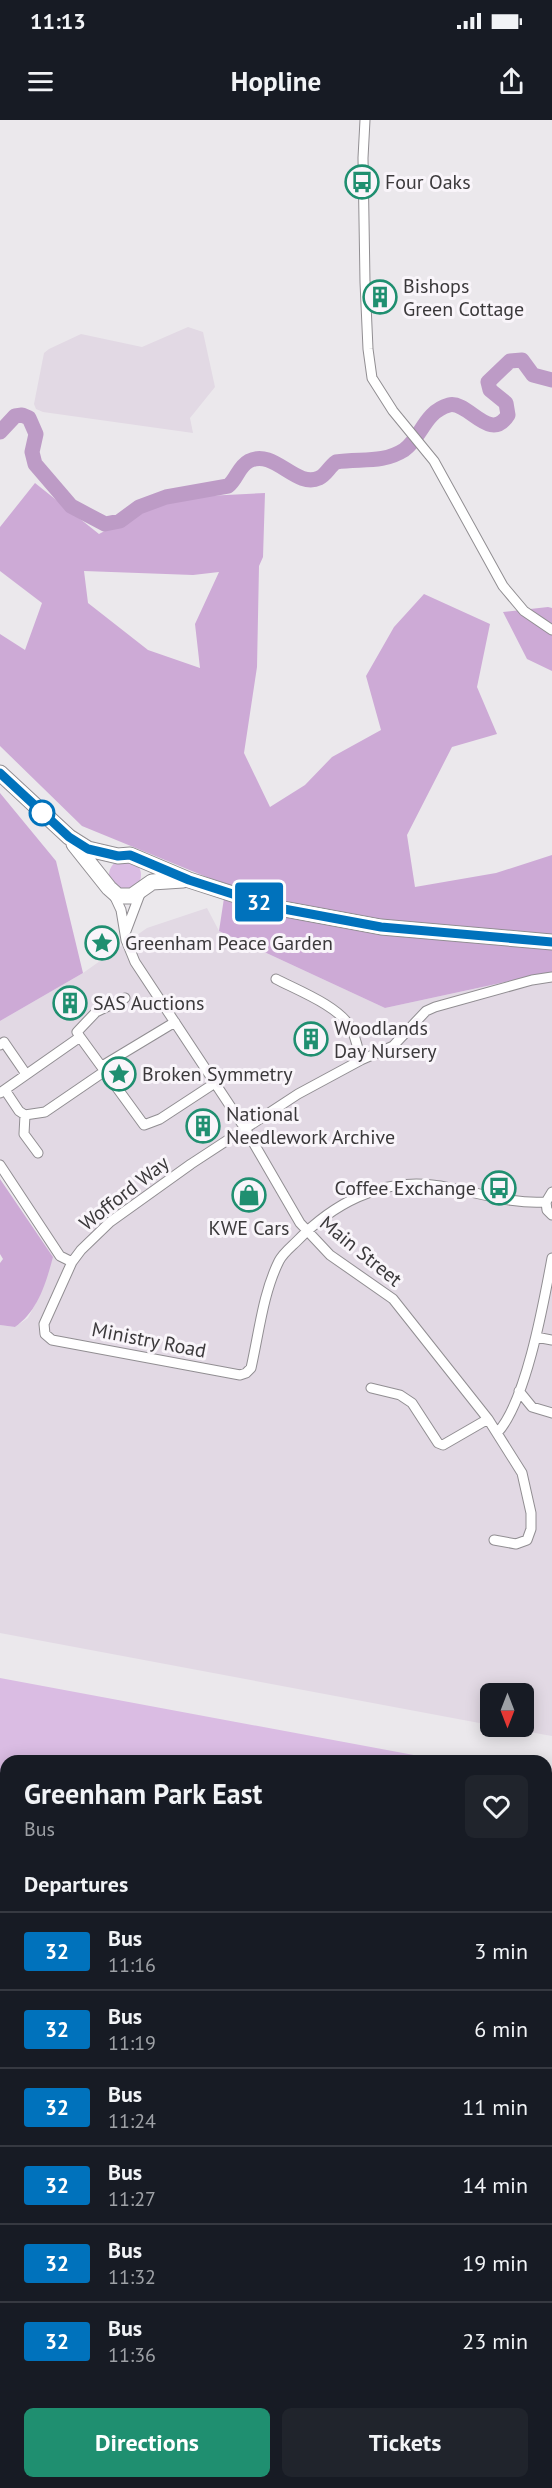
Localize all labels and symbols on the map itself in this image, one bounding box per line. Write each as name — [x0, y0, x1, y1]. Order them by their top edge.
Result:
bus stop icon: Four Oaks — [344, 164, 380, 200]
place label: Four Oaks — [385, 169, 471, 195]
place label: Bishops Green Cottage — [403, 273, 524, 322]
building icon: Bishops Green Cottage — [362, 279, 398, 315]
unlabelled marker — [29, 800, 55, 826]
line badge: 32 — [232, 882, 286, 922]
place icon: Greenham Peace Garden — [84, 925, 120, 961]
place label: Greenham Peace Garden — [125, 930, 333, 956]
building icon: SAS Auctions — [52, 985, 88, 1021]
place label: SAS Auctions — [93, 990, 204, 1016]
place label: Woodlands Day Nursery — [334, 1015, 437, 1064]
building icon: Woodlands Day Nursery — [293, 1021, 329, 1057]
place icon: Broken Symmetry — [101, 1056, 137, 1092]
place label: Broken Symmetry — [142, 1061, 293, 1087]
place label: National Needlework Archive — [226, 1101, 395, 1150]
building icon: National Needlework Archive — [185, 1108, 221, 1144]
street label: Wofford Way — [74, 1149, 175, 1236]
bus stop icon: Coffee Exchange — [481, 1170, 517, 1206]
place label: Coffee Exchange — [335, 1175, 476, 1201]
shop icon: KWE Cars — [231, 1177, 267, 1213]
street label: Main Street — [315, 1210, 408, 1292]
place label: KWE Cars — [208, 1215, 290, 1241]
street label: Ministry Road — [90, 1316, 208, 1364]
north arrow — [480, 1683, 534, 1737]

